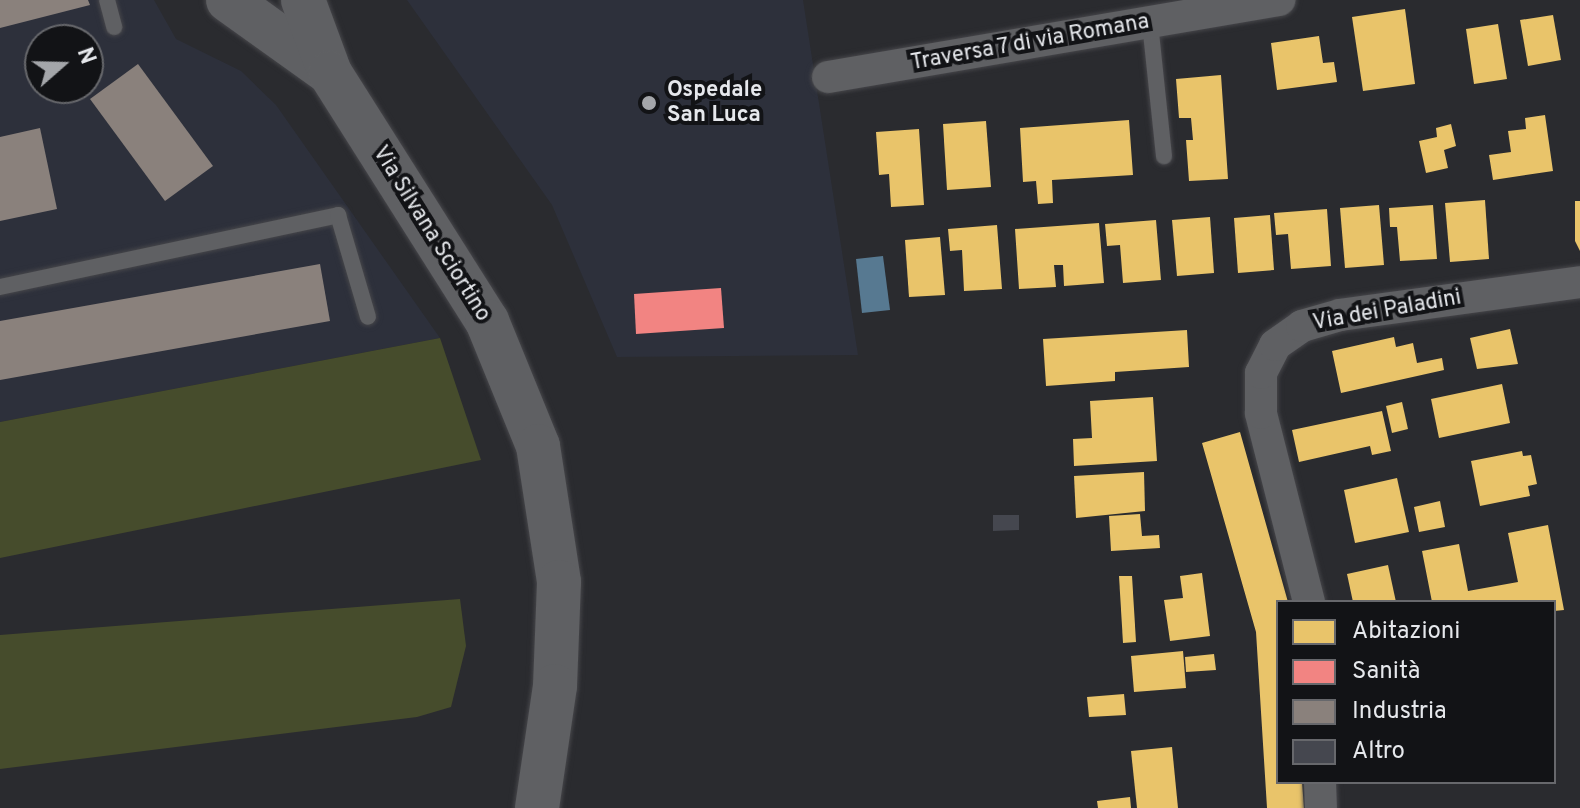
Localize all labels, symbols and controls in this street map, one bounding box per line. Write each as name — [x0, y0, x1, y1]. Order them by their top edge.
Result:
street label: Traversa 7 di via Romana — [908, 9, 1152, 77]
north arrow — [24, 24, 104, 104]
text: N — [70, 44, 101, 68]
place label: Ospedale San Luca — [667, 77, 762, 128]
marker: Ospedale San Luca — [638, 92, 660, 114]
street label: Via Silvana Sciortino — [366, 141, 496, 327]
street label: Via dei Paladini — [1311, 285, 1463, 337]
legend — [1276, 600, 1556, 784]
text: Abitazioni — [1352, 617, 1460, 647]
text: Sanità — [1352, 657, 1420, 687]
text: Industria — [1352, 697, 1447, 727]
text: Altro — [1352, 737, 1405, 767]

